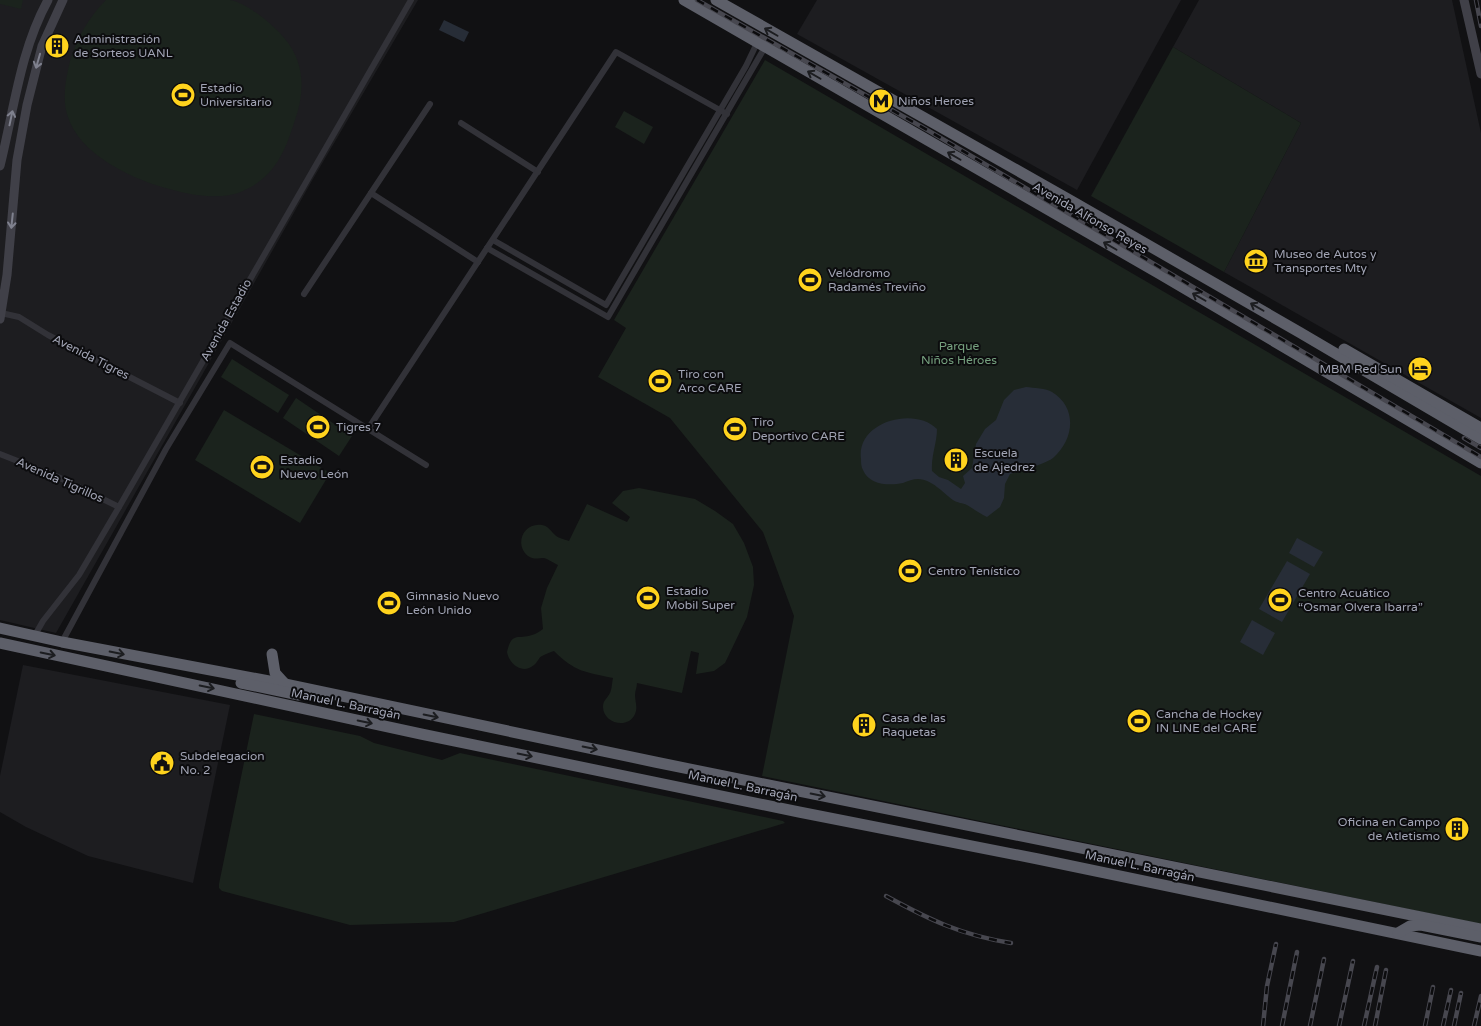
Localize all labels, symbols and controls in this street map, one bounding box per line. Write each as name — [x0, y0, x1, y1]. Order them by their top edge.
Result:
one-way arrow — [764, 26, 778, 36]
place label: Administración de Sorteos UANL — [74, 32, 173, 60]
building icon: Administración de Sorteos UANL — [44, 33, 70, 59]
one-way arrow — [32, 53, 42, 69]
one-way arrow — [807, 70, 821, 80]
place label: Estadio Universitario — [200, 81, 272, 109]
sports icon: Estadio Universitario — [170, 82, 196, 108]
metro station icon: Niños Heroes — [868, 88, 894, 114]
place label: Niños Heroes — [898, 94, 974, 108]
one-way arrow — [7, 111, 17, 127]
one-way arrow — [948, 151, 962, 161]
street label: Avenida Alfonso Reyes — [1030, 179, 1150, 257]
one-way arrow — [7, 213, 17, 229]
one-way arrow — [1103, 241, 1118, 251]
place label: Museo de Autos y Transportes Mty — [1274, 247, 1377, 275]
museum icon: Museo de Autos y Transportes Mty — [1243, 248, 1269, 274]
place label: Velódromo Radamés Treviño — [828, 266, 926, 294]
sports icon: Velódromo Radamés Treviño — [797, 267, 823, 293]
street label: Avenida Estadio — [198, 276, 254, 364]
one-way arrow — [1192, 292, 1206, 302]
one-way arrow — [1250, 302, 1264, 312]
street label: Avenida Tigres — [50, 332, 132, 382]
park label: Parque Niños Héroes — [921, 339, 997, 367]
hotel icon: MBM Red Sun — [1407, 356, 1433, 382]
place label: MBM Red Sun — [1319, 362, 1402, 376]
place label: Tiro con Arco CARE — [678, 367, 742, 395]
sports icon: Tiro con Arco CARE — [647, 368, 673, 394]
sports icon: Tigres 7 — [305, 414, 331, 440]
place label: Tiro Deportivo CARE — [752, 415, 845, 443]
sports icon: Tiro Deportivo CARE — [722, 416, 748, 442]
place label: Tigres 7 — [336, 420, 381, 434]
place label: Escuela de Ajedrez — [974, 446, 1035, 474]
building icon: Escuela de Ajedrez — [943, 447, 969, 473]
place label: Estadio Nuevo León — [280, 453, 349, 481]
sports icon: Estadio Nuevo León — [249, 454, 275, 480]
street label: Avenida Tigrillos — [14, 455, 106, 506]
sports icon: Centro Tenístico — [897, 558, 923, 584]
place label: Centro Tenístico — [928, 564, 1020, 578]
place label: Estadio Mobil Super — [666, 584, 735, 612]
sports icon: Estadio Mobil Super — [635, 585, 661, 611]
place label: Centro Acuático “Osmar Olvera Ibarra” — [1298, 586, 1423, 614]
sports icon: Centro Acuático “Osmar Olvera Ibarra” — [1267, 587, 1293, 613]
place label: Gimnasio Nuevo León Unido — [406, 589, 499, 617]
sports icon: Gimnasio Nuevo León Unido — [376, 590, 402, 616]
one-way arrow — [39, 649, 55, 659]
one-way arrow — [108, 649, 124, 658]
one-way arrow — [198, 683, 214, 692]
street label: Manuel L. Barragán — [290, 686, 402, 722]
place label: Cancha de Hockey IN LINE del CARE — [1156, 707, 1262, 735]
sports icon: Cancha de Hockey IN LINE del CARE — [1126, 708, 1152, 734]
one-way arrow — [422, 711, 438, 721]
place label: Casa de las Raquetas — [882, 711, 946, 739]
building icon: Casa de las Raquetas — [851, 712, 877, 738]
one-way arrow — [357, 718, 373, 727]
one-way arrow — [581, 744, 597, 754]
place label: Subdelegacion No. 2 — [180, 749, 265, 777]
public building icon: Subdelegacion No. 2 — [149, 750, 175, 776]
one-way arrow — [516, 751, 532, 760]
street label: Manuel L. Barragán — [687, 768, 799, 804]
one-way arrow — [809, 790, 825, 800]
place label: Oficina en Campo de Atletismo — [1338, 815, 1440, 843]
building icon: Oficina en Campo de Atletismo — [1444, 816, 1470, 842]
street label: Manuel L. Barragán — [1084, 848, 1196, 884]

